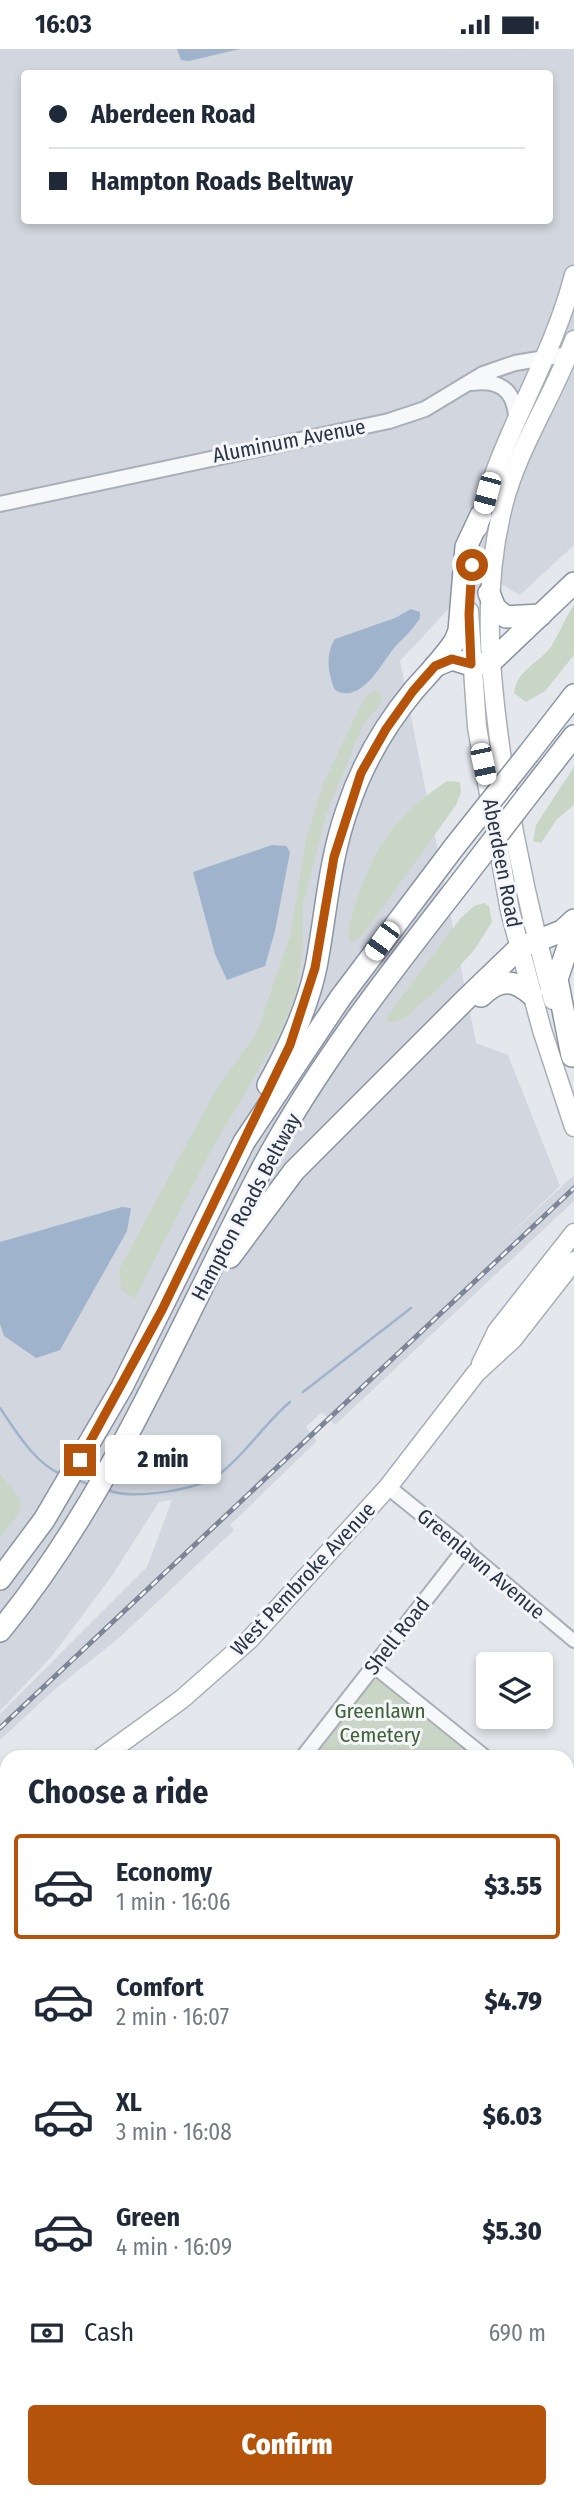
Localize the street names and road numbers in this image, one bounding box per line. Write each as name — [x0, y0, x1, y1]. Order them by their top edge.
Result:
street label: Aluminum Avenue — [210, 413, 368, 469]
street label: Aberdeen Road — [477, 796, 527, 930]
street label: Hampton Roads Beltway — [186, 1108, 307, 1305]
street label: West Pembroke Avenue — [225, 1497, 381, 1661]
street label: Greenlawn Avenue — [412, 1503, 550, 1625]
street label: Shell Road — [359, 1592, 435, 1680]

